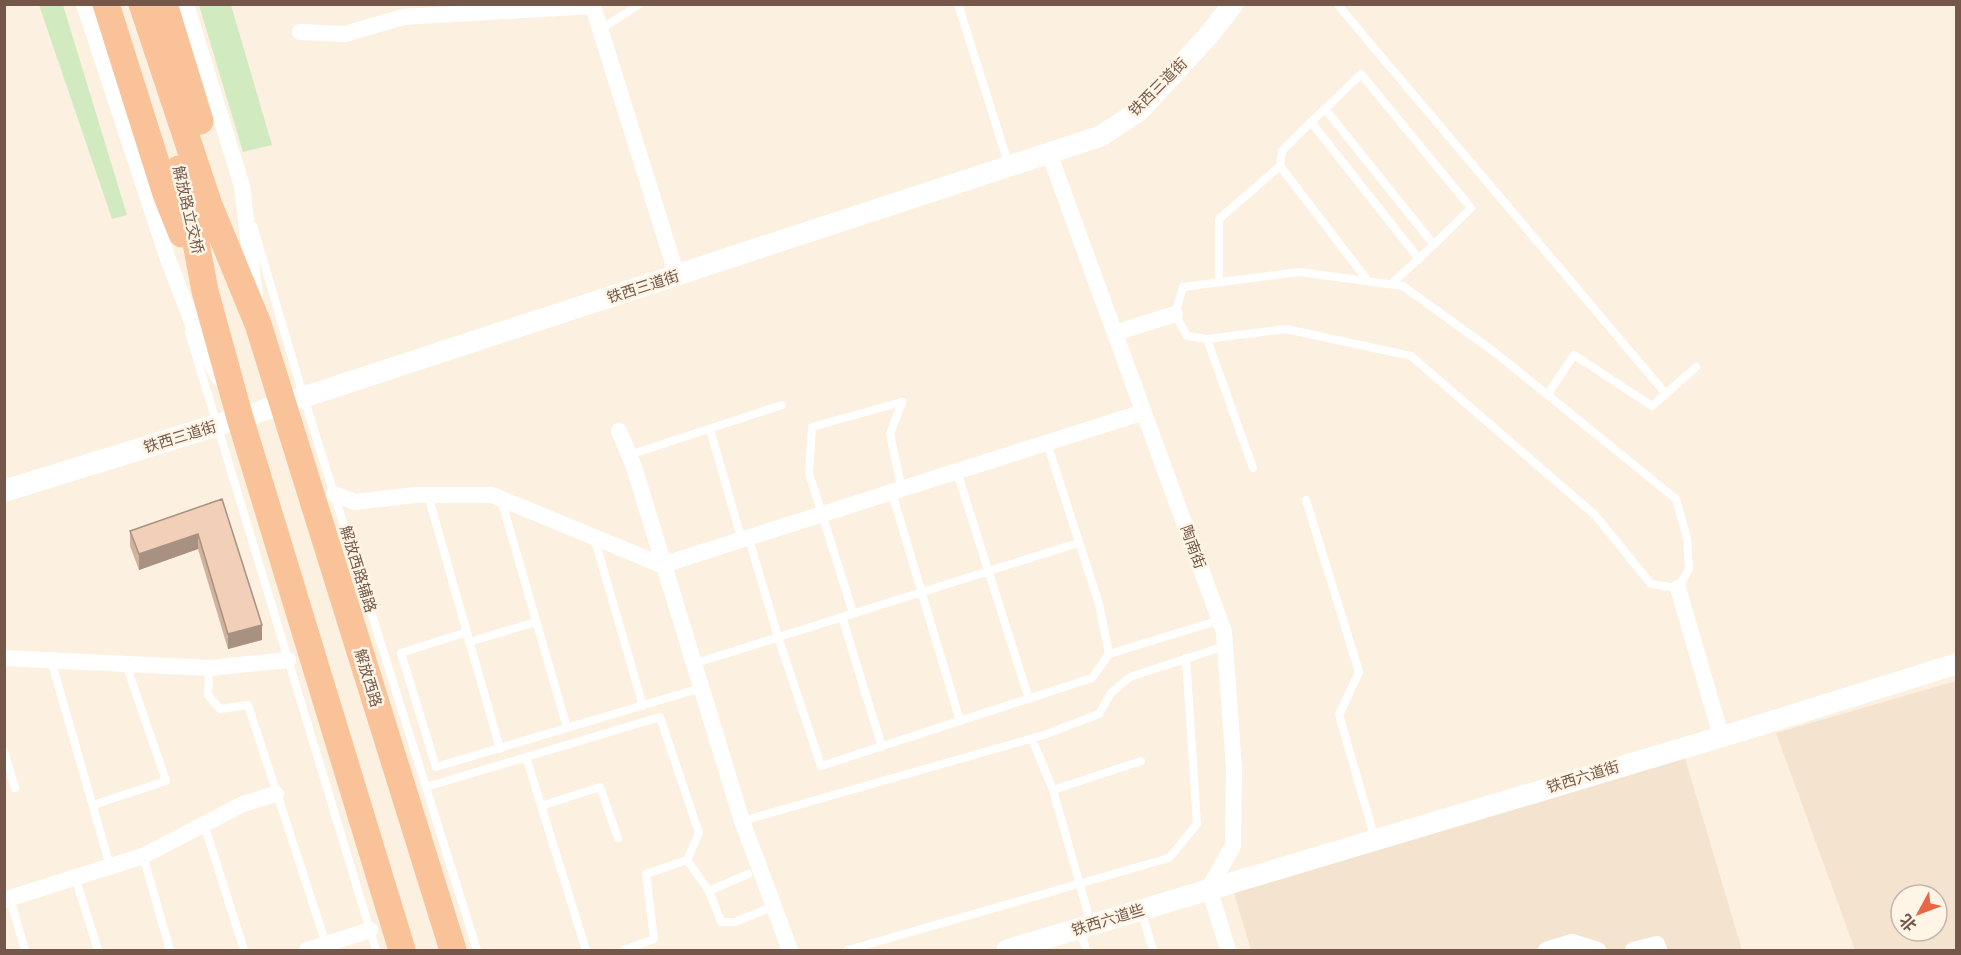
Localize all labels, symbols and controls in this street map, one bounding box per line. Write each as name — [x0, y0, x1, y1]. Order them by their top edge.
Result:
street label: 铁西三道街 — [1124, 53, 1191, 120]
street label: 解放路立交桥 — [169, 164, 209, 256]
street label: 铁西三道街 — [604, 265, 681, 307]
street label: 铁西三道街 — [141, 416, 219, 457]
street label: 陶南街 — [1177, 522, 1211, 571]
street label: 解放西路辅路 — [336, 523, 382, 615]
street label: 解放西路 — [351, 646, 387, 709]
street label: 铁西六道街 — [1544, 756, 1622, 797]
north arrow — [1889, 883, 1949, 943]
street label: 铁西六道些 — [1069, 899, 1147, 940]
text: 北 — [1894, 910, 1921, 936]

